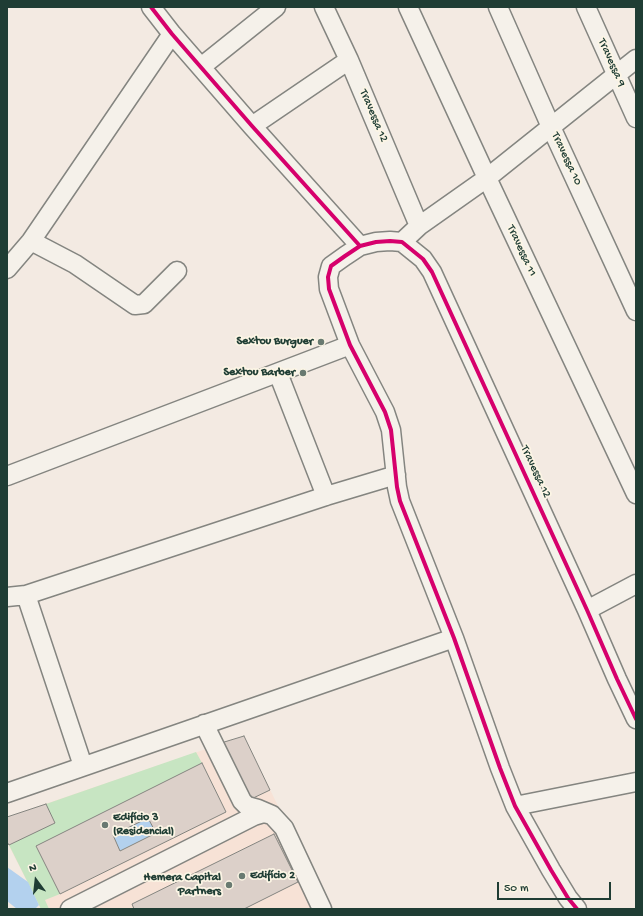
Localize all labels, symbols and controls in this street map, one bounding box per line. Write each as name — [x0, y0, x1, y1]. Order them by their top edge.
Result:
street label: Travessa 9 — [594, 37, 628, 89]
street label: Travessa 12 — [355, 87, 391, 145]
street label: Travessa 10 — [547, 130, 585, 188]
street label: Travessa 11 — [503, 223, 539, 279]
place label: Sextou Burguer — [236, 335, 313, 349]
marker: Sextou Burguer — [316, 337, 326, 347]
place label: Sextou Barber — [224, 366, 295, 380]
marker: Sextou Barber — [298, 368, 308, 378]
street label: Travessa 12 — [517, 444, 553, 500]
place label: Edifício 3 (Residencial) — [113, 811, 174, 839]
marker: Edifício 3 (Residencial) — [100, 820, 110, 830]
north arrow — [16, 860, 56, 900]
text: N — [28, 862, 38, 875]
place label: Edifício 2 — [250, 869, 295, 883]
place label: Hemera Capital Partners — [144, 871, 221, 899]
marker: Edifício 2 — [237, 871, 247, 881]
scale bar — [499, 874, 613, 900]
marker: Hemera Capital Partners — [224, 880, 234, 890]
text: 50 m — [504, 882, 529, 896]

